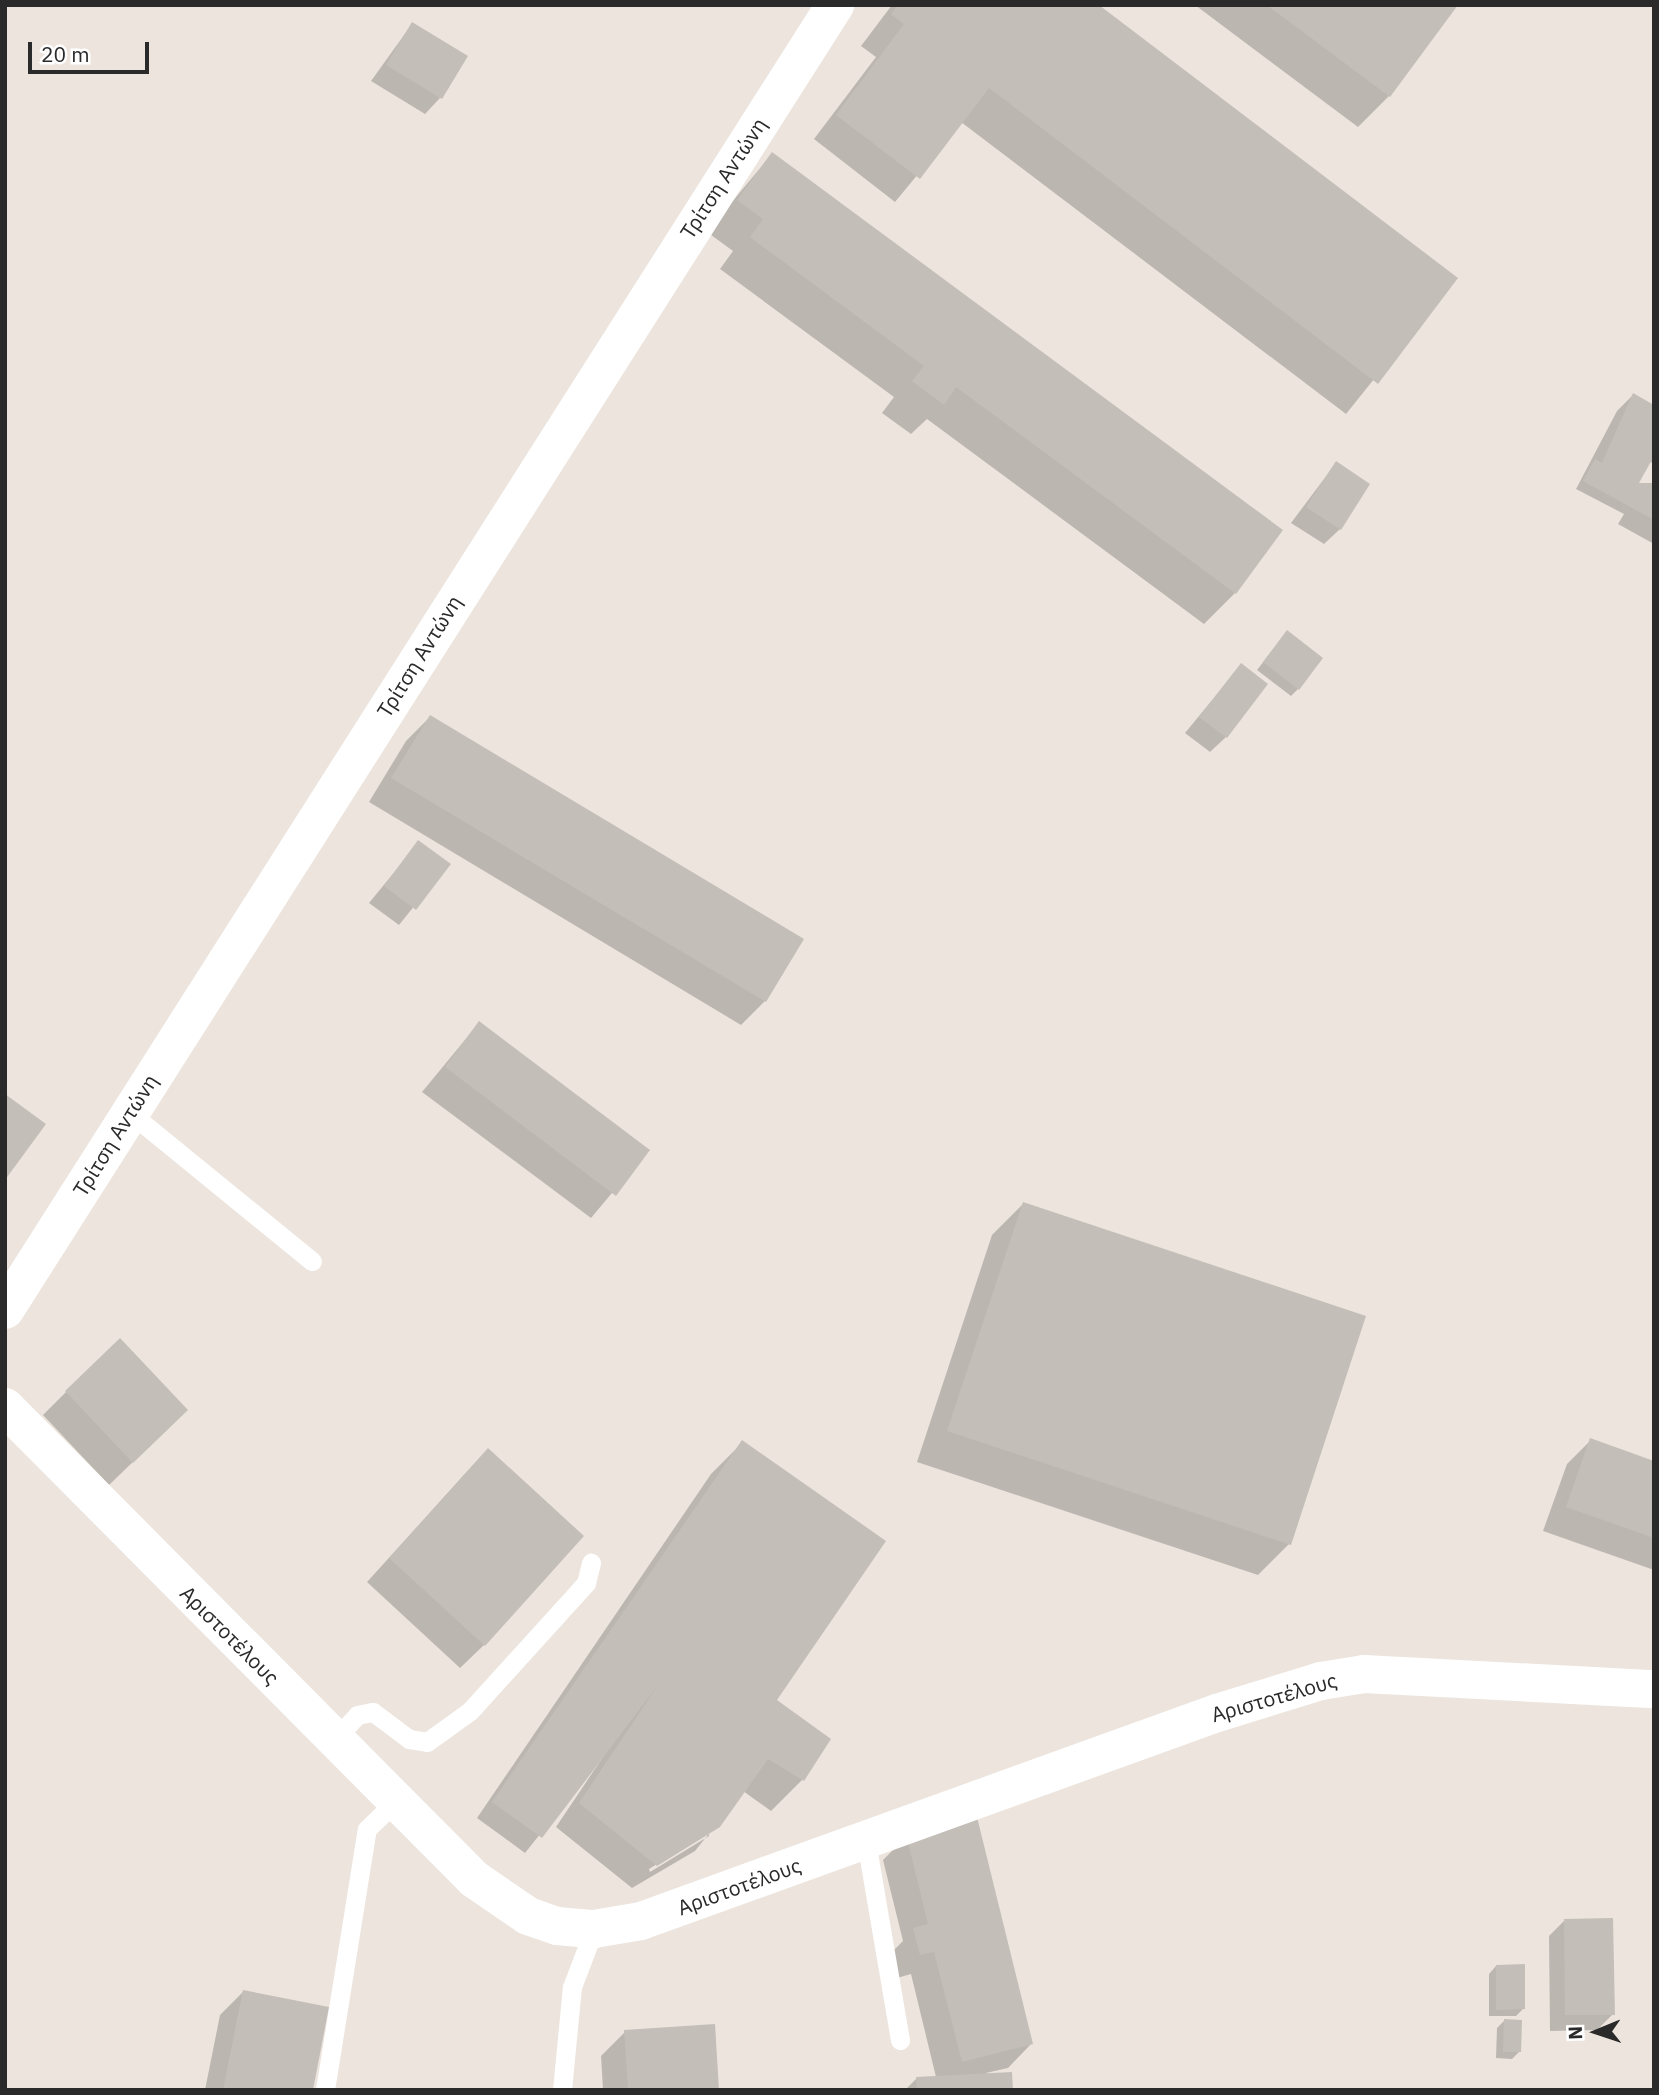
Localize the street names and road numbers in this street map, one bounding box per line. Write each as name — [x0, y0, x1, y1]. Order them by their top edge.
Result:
street label: Τρίτση Αντώνη — [675, 113, 771, 243]
street label: Τρίτση Αντώνη — [371, 590, 467, 722]
street label: Τρίτση Αντώνη — [67, 1069, 163, 1201]
street label: Αριστοτέλους — [175, 1580, 285, 1690]
street label: Αριστοτέλους — [1208, 1667, 1340, 1727]
street label: Αριστοτέλους — [674, 1852, 804, 1920]

